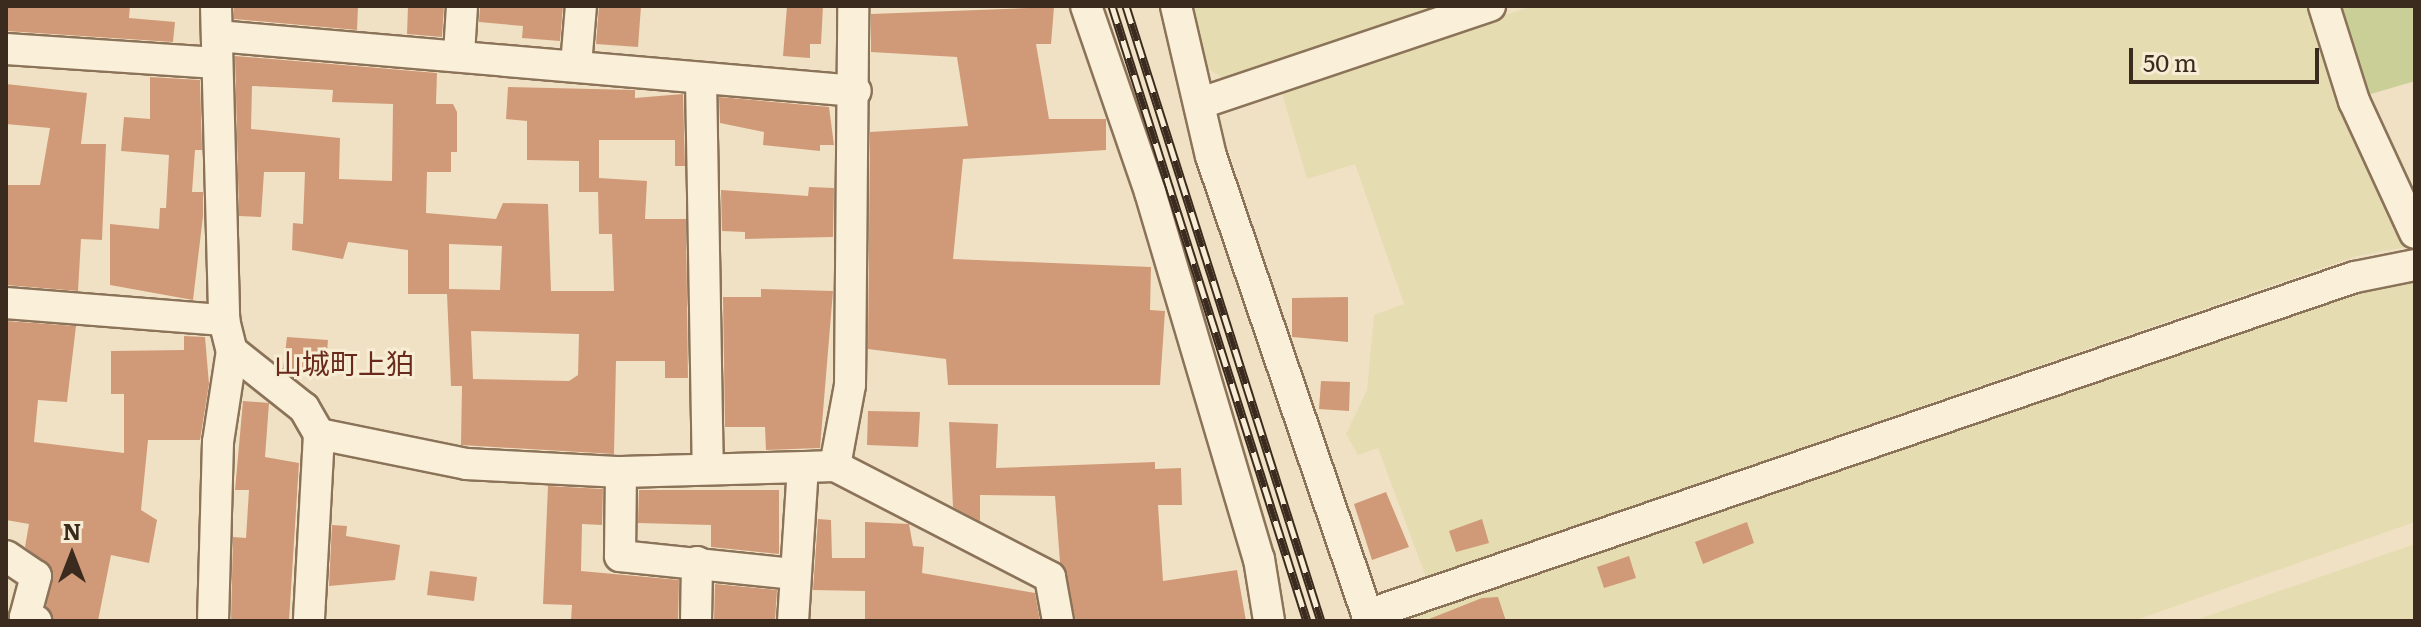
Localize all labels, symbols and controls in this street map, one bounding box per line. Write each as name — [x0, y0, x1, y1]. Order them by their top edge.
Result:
scale bar — [2133, 32, 2323, 82]
text: 50 m — [2143, 44, 2197, 79]
district label: 山城町上狛 — [274, 345, 414, 379]
text: N — [63, 514, 81, 547]
north arrow — [32, 515, 112, 595]

